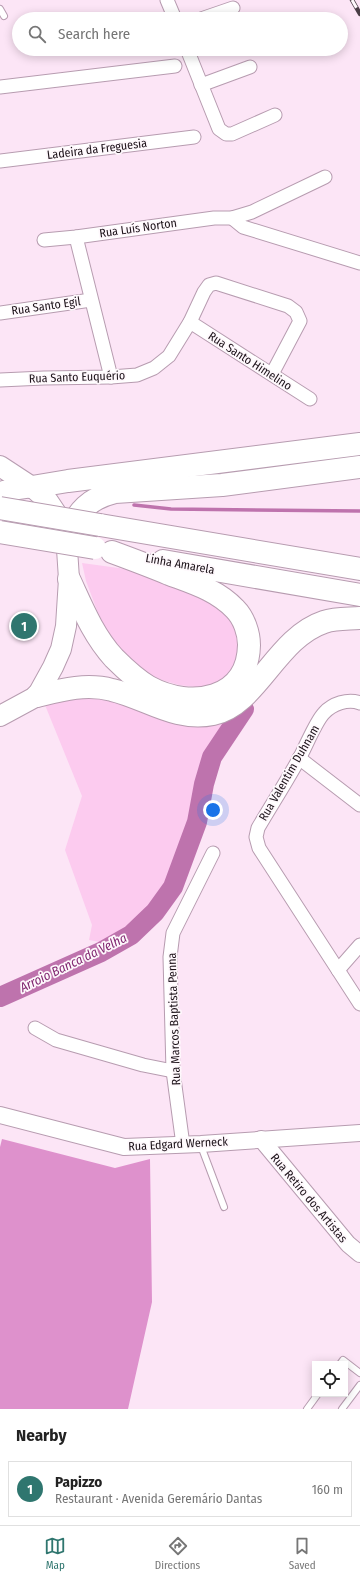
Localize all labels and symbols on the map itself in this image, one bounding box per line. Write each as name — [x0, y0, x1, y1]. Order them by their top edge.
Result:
street label: Ladeira da Freguesia — [46, 136, 148, 162]
street label: Rua Luís Norton — [98, 216, 178, 240]
street label: Rua Santo Egil — [10, 294, 82, 318]
street label: Rua Santo Himelino — [206, 329, 294, 393]
street label: Rua Santo Euquério — [29, 368, 125, 386]
street label: Linha Amarela — [144, 551, 216, 577]
pin: 1 — [11, 611, 37, 641]
street label: Rua Valentim Duhnam — [256, 723, 322, 823]
your location — [203, 800, 223, 820]
water label: Arroio Banca da Velha — [16, 930, 129, 995]
street label: Rua Marcos Baptista Penna — [165, 952, 183, 1086]
street label: Rua Edgard Werneck — [128, 1134, 229, 1154]
street label: Rua Retiro dos Artistas — [268, 1151, 350, 1245]

